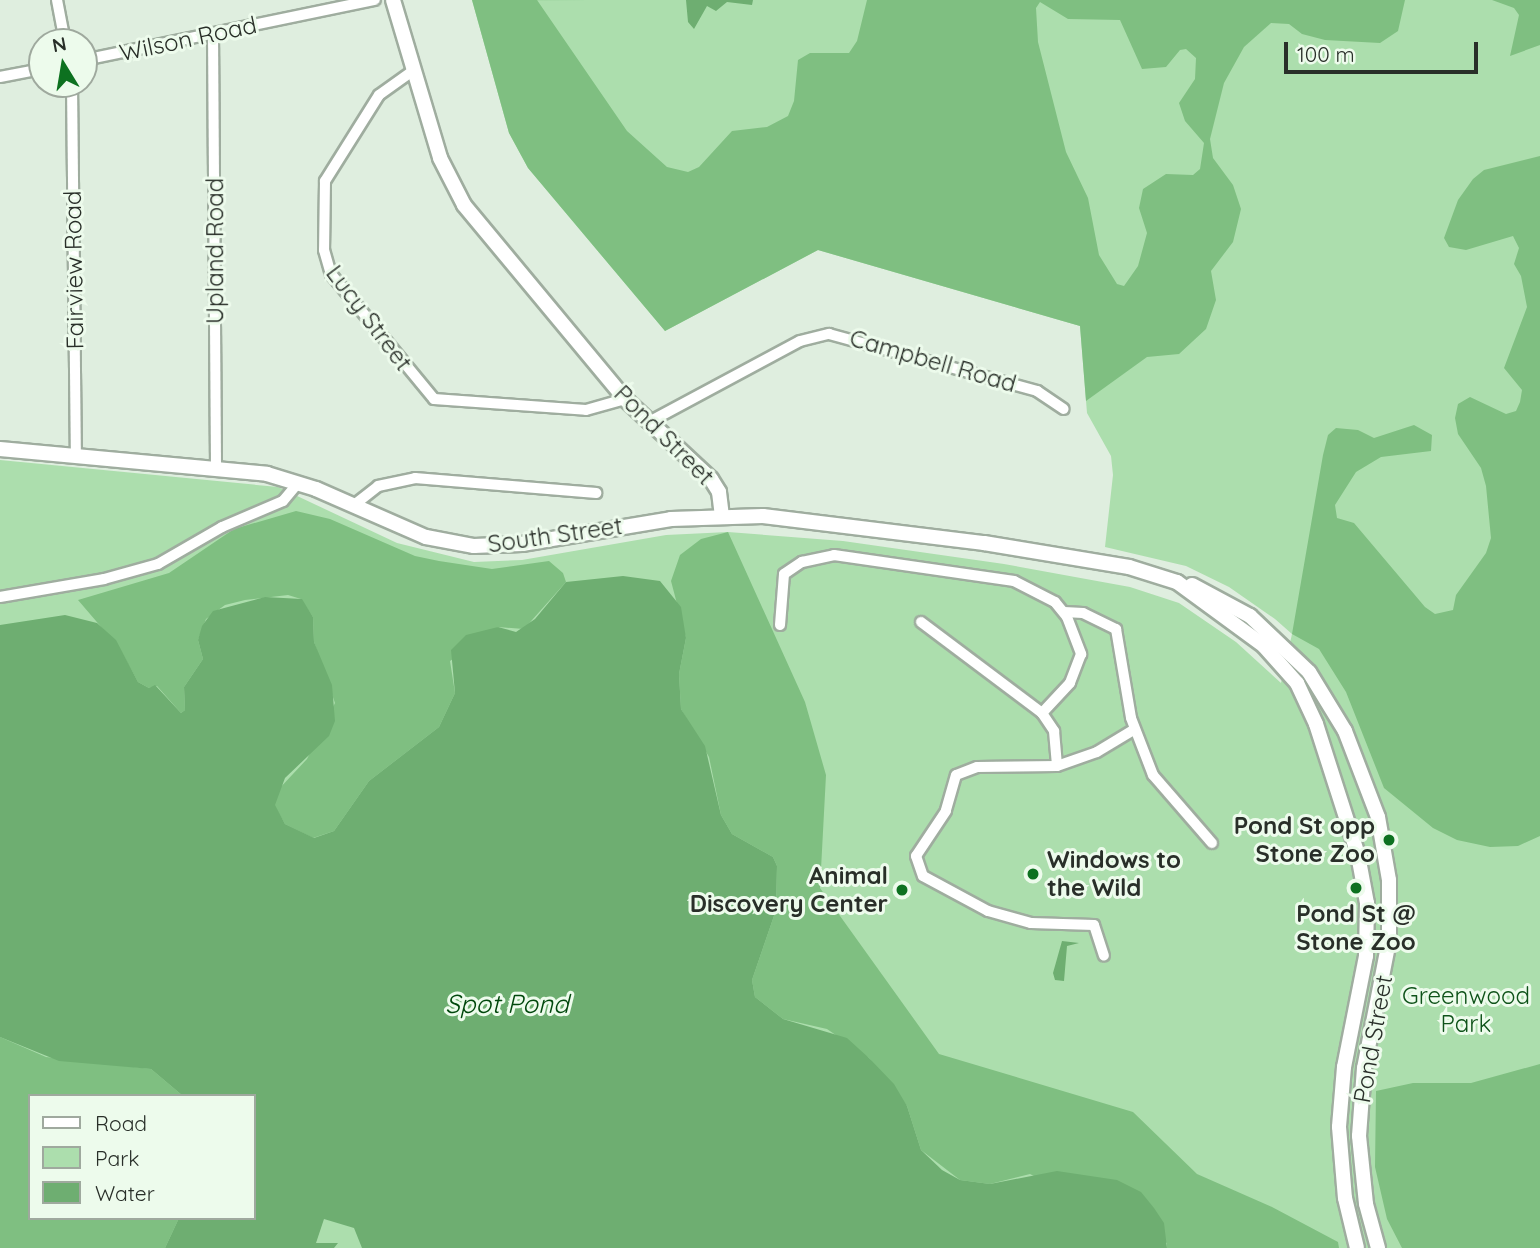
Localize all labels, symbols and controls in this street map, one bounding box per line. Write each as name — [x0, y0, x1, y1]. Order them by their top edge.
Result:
street label: Wilson Road — [117, 10, 259, 68]
north arrow — [28, 28, 98, 98]
scale bar — [1288, 28, 1482, 72]
text: N — [50, 31, 69, 57]
text: 100 m — [1297, 41, 1355, 67]
street label: Upland Road — [201, 178, 229, 324]
street label: Fairview Road — [58, 190, 90, 350]
street label: Lucy Street — [320, 260, 418, 376]
street label: Campbell Road — [846, 323, 1020, 399]
street label: Pond Street — [608, 379, 720, 491]
street label: South Street — [486, 511, 624, 559]
place label: Pond St opp Stone Zoo — [1234, 812, 1375, 868]
marker: Pond St opp Stone Zoo — [1381, 832, 1397, 848]
place label: Windows to the Wild — [1047, 846, 1181, 902]
place label: Animal Discovery Center — [690, 862, 888, 918]
marker: Windows to the Wild — [1025, 866, 1041, 882]
marker: Pond St @ Stone Zoo — [1348, 880, 1364, 896]
marker: Animal Discovery Center — [894, 882, 910, 898]
place label: Pond St @ Stone Zoo — [1296, 900, 1416, 956]
street label: Pond Street — [1348, 973, 1398, 1105]
park label: Greenwood Park — [1402, 982, 1530, 1038]
water label: Spot Pond — [445, 988, 569, 1020]
legend — [28, 1094, 256, 1220]
text: Road — [95, 1110, 147, 1136]
text: Park — [95, 1145, 139, 1171]
text: Water — [95, 1180, 155, 1206]

